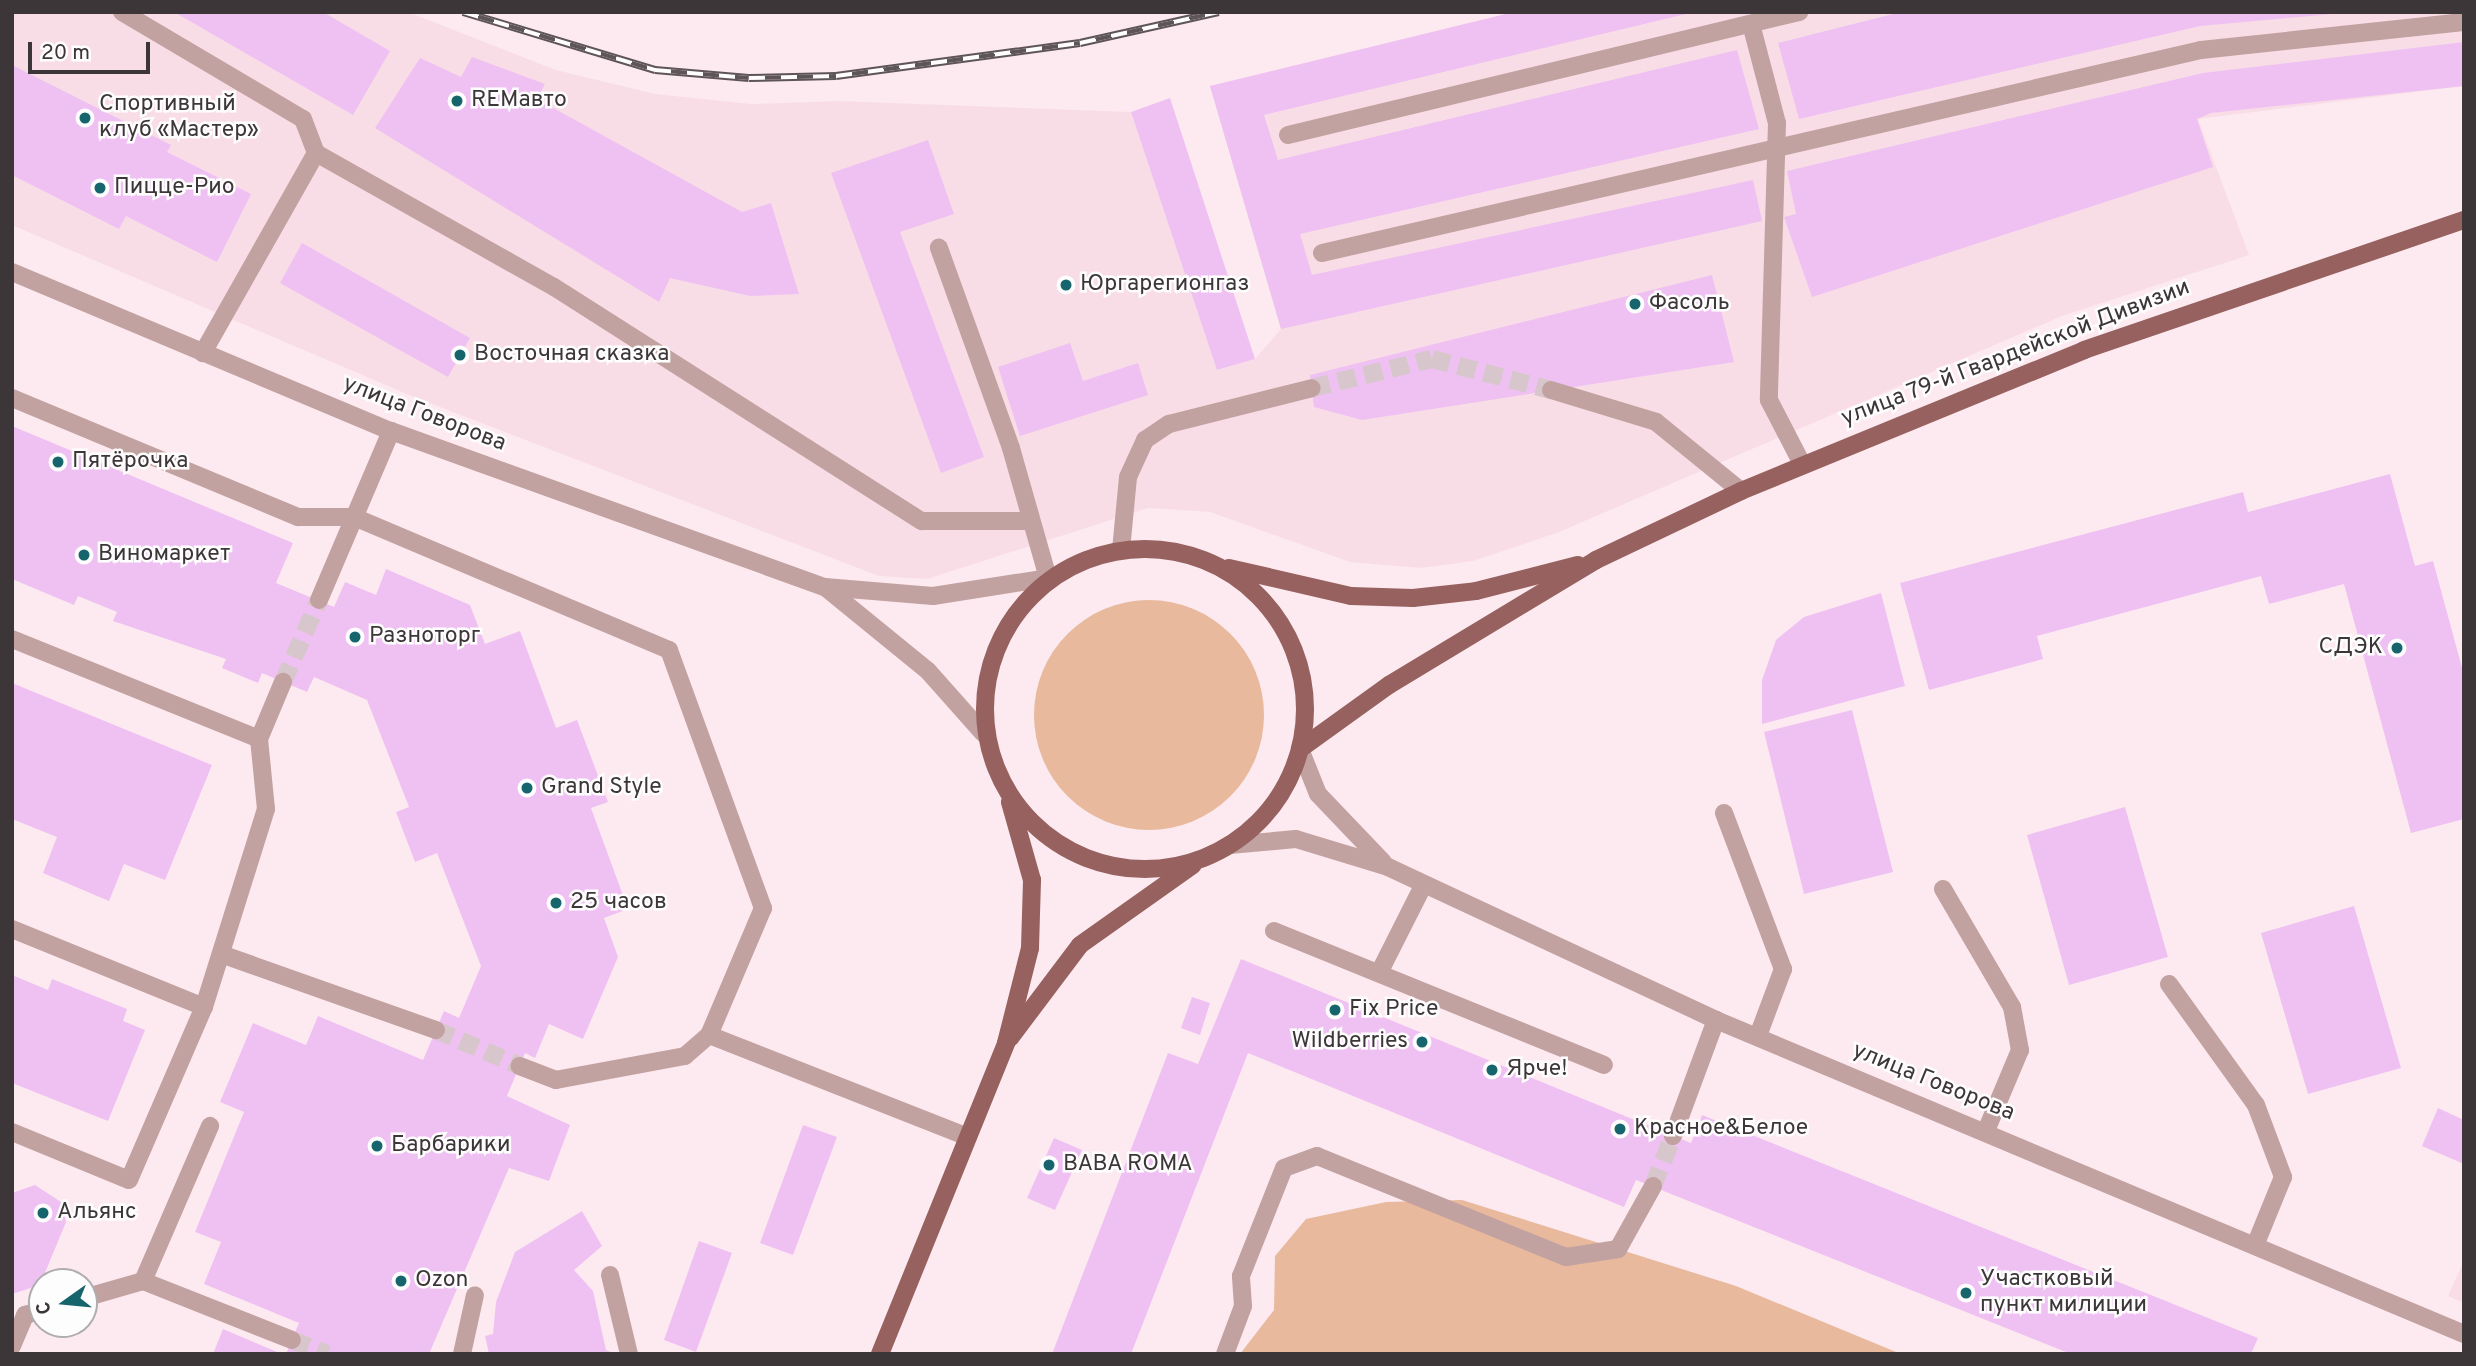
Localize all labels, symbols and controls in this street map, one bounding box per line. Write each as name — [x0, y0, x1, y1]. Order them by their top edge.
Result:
scale bar — [32, 28, 154, 72]
text: 20 m — [41, 40, 90, 67]
place label: REMавто — [471, 87, 567, 115]
place label: Спортивный клуб «Мастер» — [99, 91, 259, 145]
marker: REMавто — [449, 93, 465, 109]
marker: Спортивный клуб «Мастер» — [77, 110, 93, 126]
place label: Пицце-Рио — [114, 174, 235, 202]
marker: Пицце-Рио — [92, 180, 108, 196]
place label: Юргарегионгаз — [1080, 271, 1249, 299]
street label: улица 79-й Гвардейской Дивизии — [1837, 274, 2195, 434]
marker: Юргарегионгаз — [1058, 277, 1074, 293]
place label: Фасоль — [1649, 290, 1730, 318]
marker: Фасоль — [1627, 296, 1643, 312]
place label: Восточная сказка — [474, 341, 669, 369]
marker: Восточная сказка — [452, 347, 468, 363]
street label: улица Говорова — [338, 371, 510, 459]
place label: Пятёрочка — [72, 448, 188, 476]
marker: Пятёрочка — [50, 454, 66, 470]
place label: Виномаркет — [98, 541, 230, 569]
marker: Виномаркет — [76, 547, 92, 563]
place label: Разноторг — [369, 623, 481, 651]
marker: Разноторг — [347, 629, 363, 645]
place label: СДЭК — [2318, 634, 2383, 662]
marker: СДЭК — [2389, 640, 2405, 656]
place label: Grand Style — [541, 774, 662, 802]
marker: Grand Style — [519, 780, 535, 796]
place label: 25 часов — [570, 889, 667, 917]
marker: 25 часов — [548, 895, 564, 911]
place label: Fix Price — [1349, 996, 1438, 1024]
marker: Fix Price — [1327, 1002, 1343, 1018]
place label: Wildberries — [1292, 1028, 1408, 1056]
marker: Wildberries — [1414, 1034, 1430, 1050]
street label: улица Говорова — [1848, 1038, 2018, 1128]
place label: Ярче! — [1506, 1056, 1568, 1084]
marker: Ярче! — [1484, 1062, 1500, 1078]
place label: Красное&Белое — [1634, 1115, 1808, 1143]
marker: Красное&Белое — [1612, 1121, 1628, 1137]
place label: Барбарики — [391, 1132, 510, 1160]
marker: Барбарики — [369, 1138, 385, 1154]
place label: BABA ROMA — [1063, 1151, 1194, 1179]
marker: BABA ROMA — [1041, 1157, 1057, 1173]
place label: Альянс — [57, 1199, 137, 1227]
marker: Альянс — [35, 1205, 51, 1221]
place label: Участковый пункт милиции — [1980, 1266, 2147, 1320]
place label: Ozon — [415, 1267, 468, 1295]
north arrow — [28, 1268, 98, 1338]
marker: Ozon — [393, 1273, 409, 1289]
marker: Участковый пункт милиции — [1958, 1285, 1974, 1301]
text: С — [31, 1299, 58, 1317]

